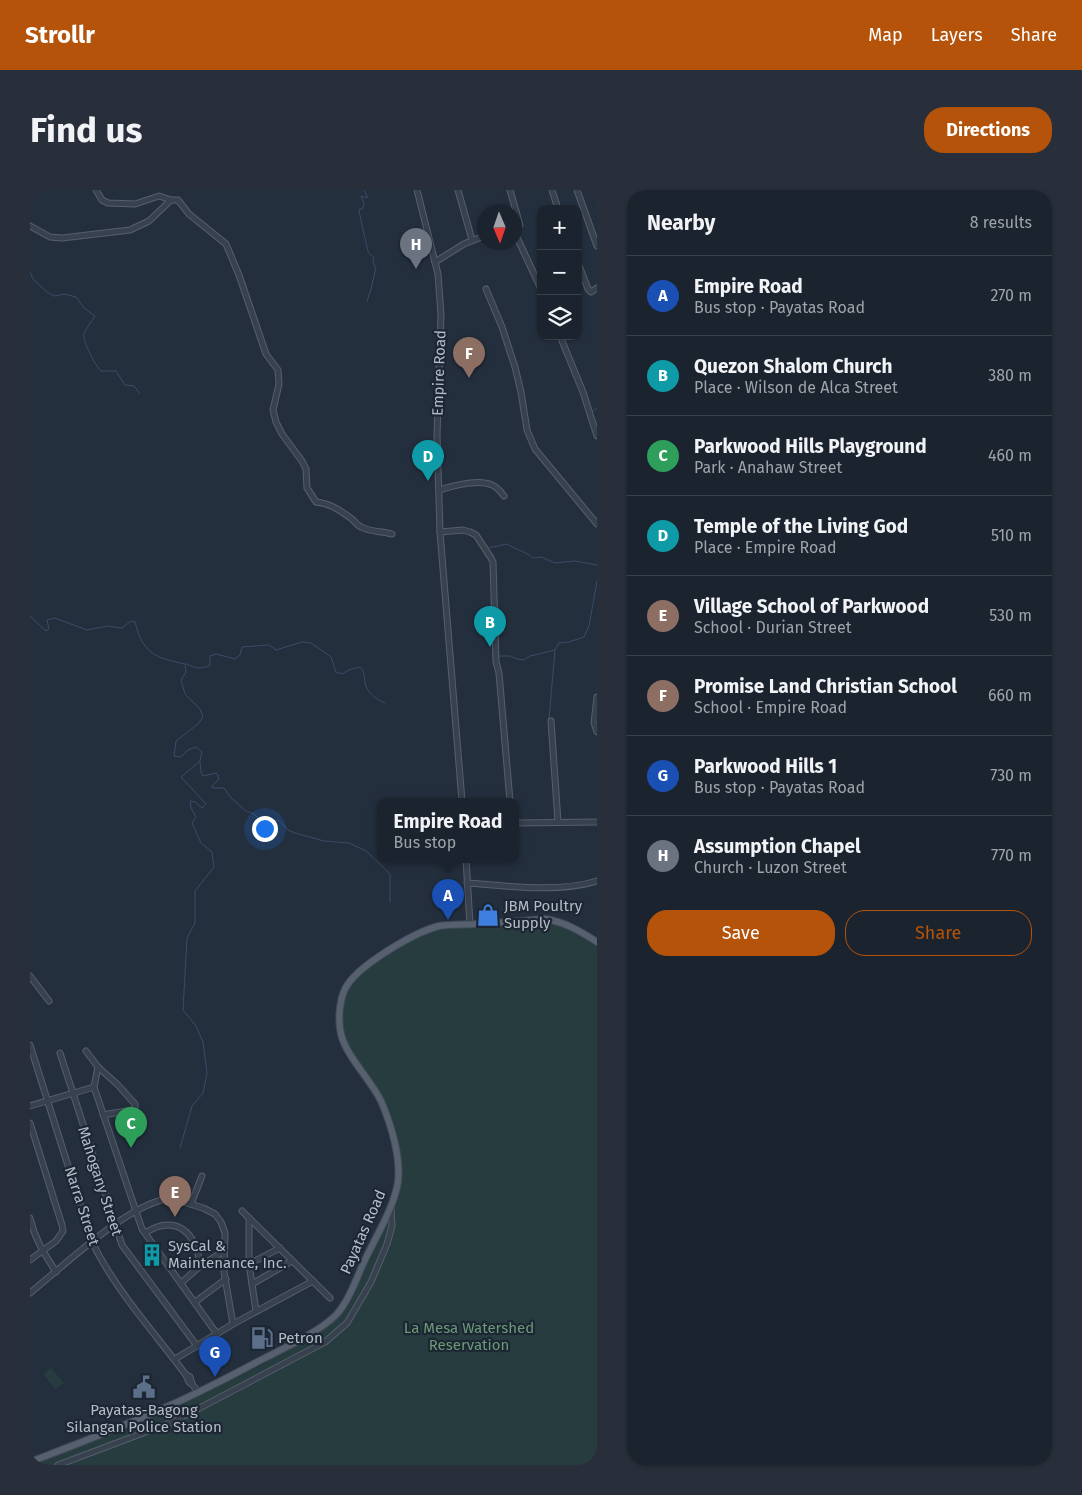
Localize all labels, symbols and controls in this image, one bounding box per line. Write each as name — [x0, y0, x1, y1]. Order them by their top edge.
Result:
text: Strollr — [25, 21, 95, 49]
text: Map — [868, 24, 903, 46]
text: Layers — [931, 24, 983, 46]
text: Share — [1011, 24, 1057, 46]
button: Directions — [924, 107, 1052, 153]
text: Find us — [30, 109, 142, 151]
north arrow — [477, 205, 522, 250]
map controls — [537, 205, 582, 340]
button: + — [537, 205, 582, 250]
text: Nearby — [647, 210, 715, 236]
text: 8 results — [970, 213, 1032, 232]
pin: H — [400, 228, 432, 269]
button: − — [537, 250, 582, 295]
text: Empire Road — [694, 275, 803, 298]
text: A — [658, 286, 668, 305]
text: 270 m — [990, 286, 1032, 305]
button: layers — [537, 295, 582, 340]
text: Bus stop · Payatas Road — [694, 298, 865, 317]
street label: Empire Road — [429, 330, 449, 416]
pin: F — [453, 337, 485, 378]
text: Quezon Shalom Church — [694, 355, 892, 378]
text: B — [658, 366, 668, 385]
text: 380 m — [988, 366, 1032, 385]
text: Place · Wilson de Alca Street — [694, 378, 898, 397]
text: Parkwood Hills Playground — [694, 435, 927, 458]
pin: D — [412, 440, 444, 481]
text: C — [658, 446, 668, 465]
text: 460 m — [988, 446, 1032, 465]
text: Park · Anahaw Street — [694, 458, 842, 477]
text: Temple of the Living God — [694, 515, 908, 538]
text: D — [658, 526, 668, 545]
text: 510 m — [991, 526, 1032, 545]
text: Place · Empire Road — [694, 538, 837, 557]
text: Village School of Parkwood — [694, 595, 929, 618]
pin: B — [474, 606, 506, 647]
text: E — [659, 606, 667, 625]
text: 530 m — [989, 606, 1032, 625]
text: School · Durian Street — [694, 618, 851, 637]
text: Promise Land Christian School — [694, 675, 957, 698]
text: F — [659, 686, 667, 705]
text: 660 m — [988, 686, 1032, 705]
text: School · Empire Road — [694, 698, 847, 717]
text: Parkwood Hills 1 — [694, 755, 837, 778]
text: G — [658, 766, 668, 785]
text: 730 m — [990, 766, 1032, 785]
text: Bus stop · Payatas Road — [694, 778, 865, 797]
popup — [377, 798, 519, 863]
text: Empire Road — [394, 810, 502, 833]
your location — [252, 816, 278, 842]
text: Bus stop — [394, 833, 456, 852]
text: Assumption Chapel — [694, 835, 861, 858]
text: H — [658, 846, 668, 865]
text: 770 m — [991, 846, 1032, 865]
text: Church · Luzon Street — [694, 858, 847, 877]
pin: A — [432, 879, 464, 920]
place label: JBM Poultry Supply — [504, 897, 583, 932]
shop icon: JBM Poultry Supply — [475, 902, 501, 928]
button: Save — [647, 910, 835, 956]
button: Share — [845, 910, 1032, 956]
pin: C — [115, 1107, 147, 1148]
street label: Mahogany Street — [74, 1124, 126, 1238]
street label: Narra Street — [61, 1164, 103, 1248]
pin: E — [159, 1176, 191, 1217]
street label: Payatas Road — [336, 1187, 390, 1277]
place label: SysCal & Maintenance, Inc. — [168, 1237, 287, 1272]
building icon: SysCal & Maintenance, Inc. — [139, 1242, 165, 1268]
park label: La Mesa Watershed Reservation — [404, 1319, 534, 1354]
fuel station icon: Petron — [249, 1325, 275, 1351]
place label: Petron — [278, 1329, 323, 1347]
pin: G — [199, 1336, 231, 1377]
public building icon: Payatas-Bagong Silangan Police Station — [131, 1374, 157, 1400]
place label: Payatas-Bagong Silangan Police Station — [66, 1401, 222, 1436]

